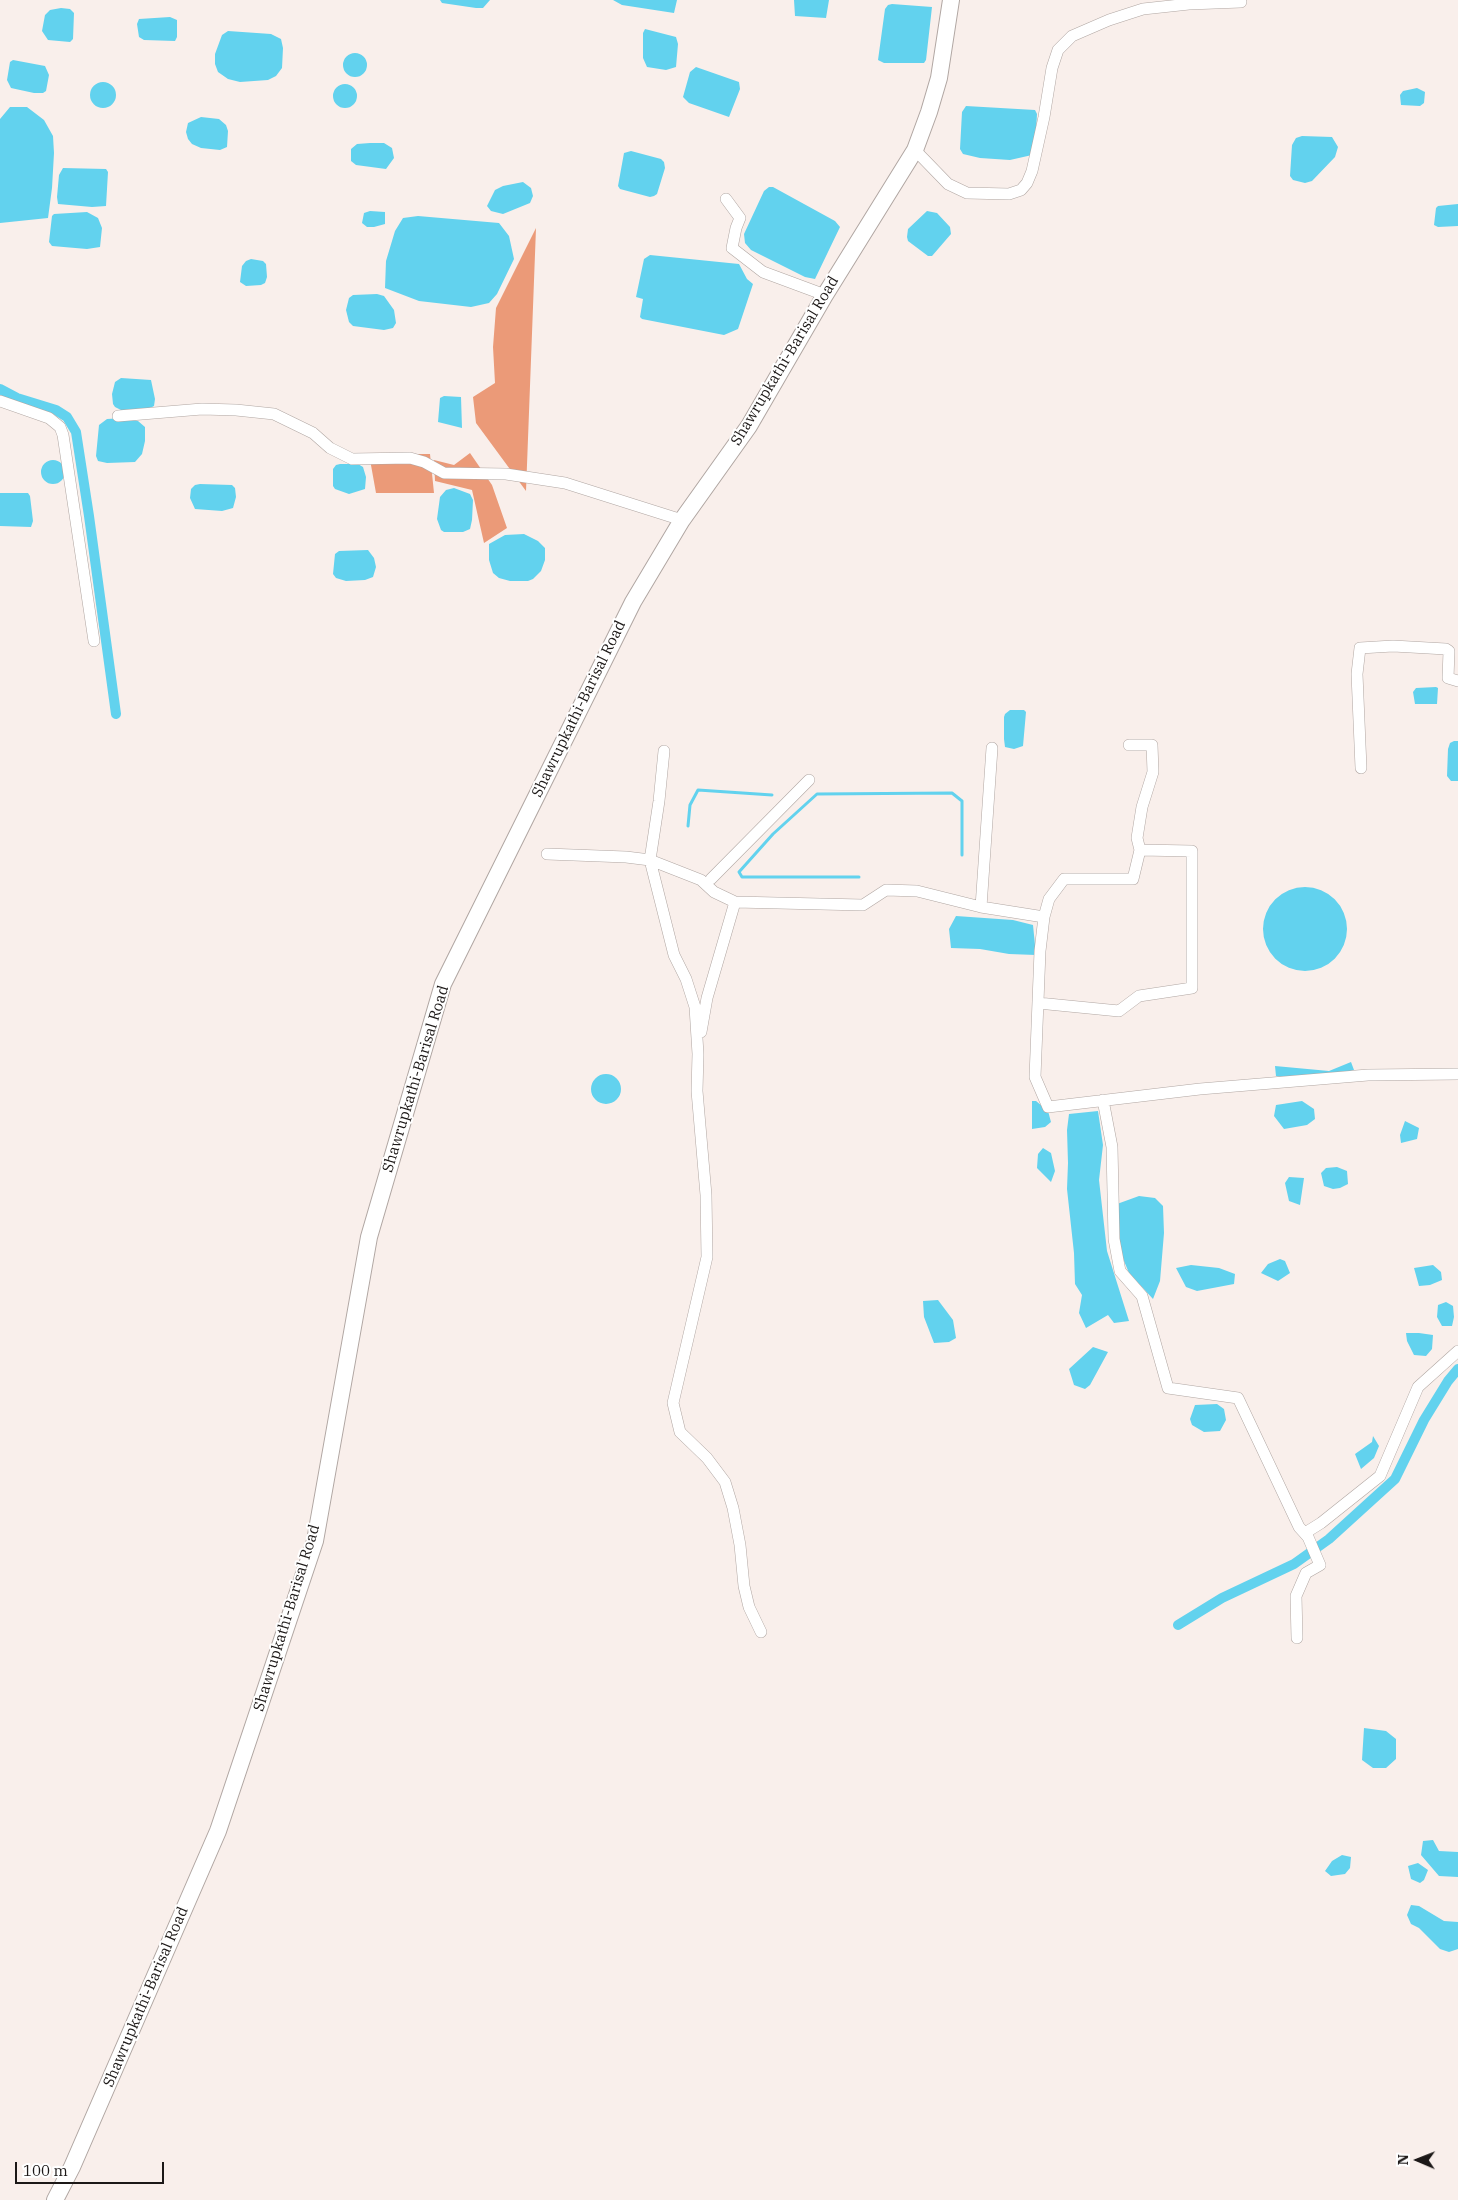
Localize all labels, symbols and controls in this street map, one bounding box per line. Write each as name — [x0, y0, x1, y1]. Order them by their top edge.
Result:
street label: Shawrupkathi-Barisal Road — [727, 273, 843, 449]
street label: Shawrupkathi-Barisal Road — [528, 618, 630, 800]
street label: Shawrupkathi-Barisal Road — [379, 983, 453, 1175]
street label: Shawrupkathi-Barisal Road — [250, 1522, 324, 1714]
street label: Shawrupkathi-Barisal Road — [100, 1904, 192, 2090]
north arrow — [1393, 2135, 1443, 2185]
scale bar — [18, 2152, 166, 2184]
text: N — [1394, 2154, 1412, 2165]
text: 100 m — [23, 2161, 68, 2180]

